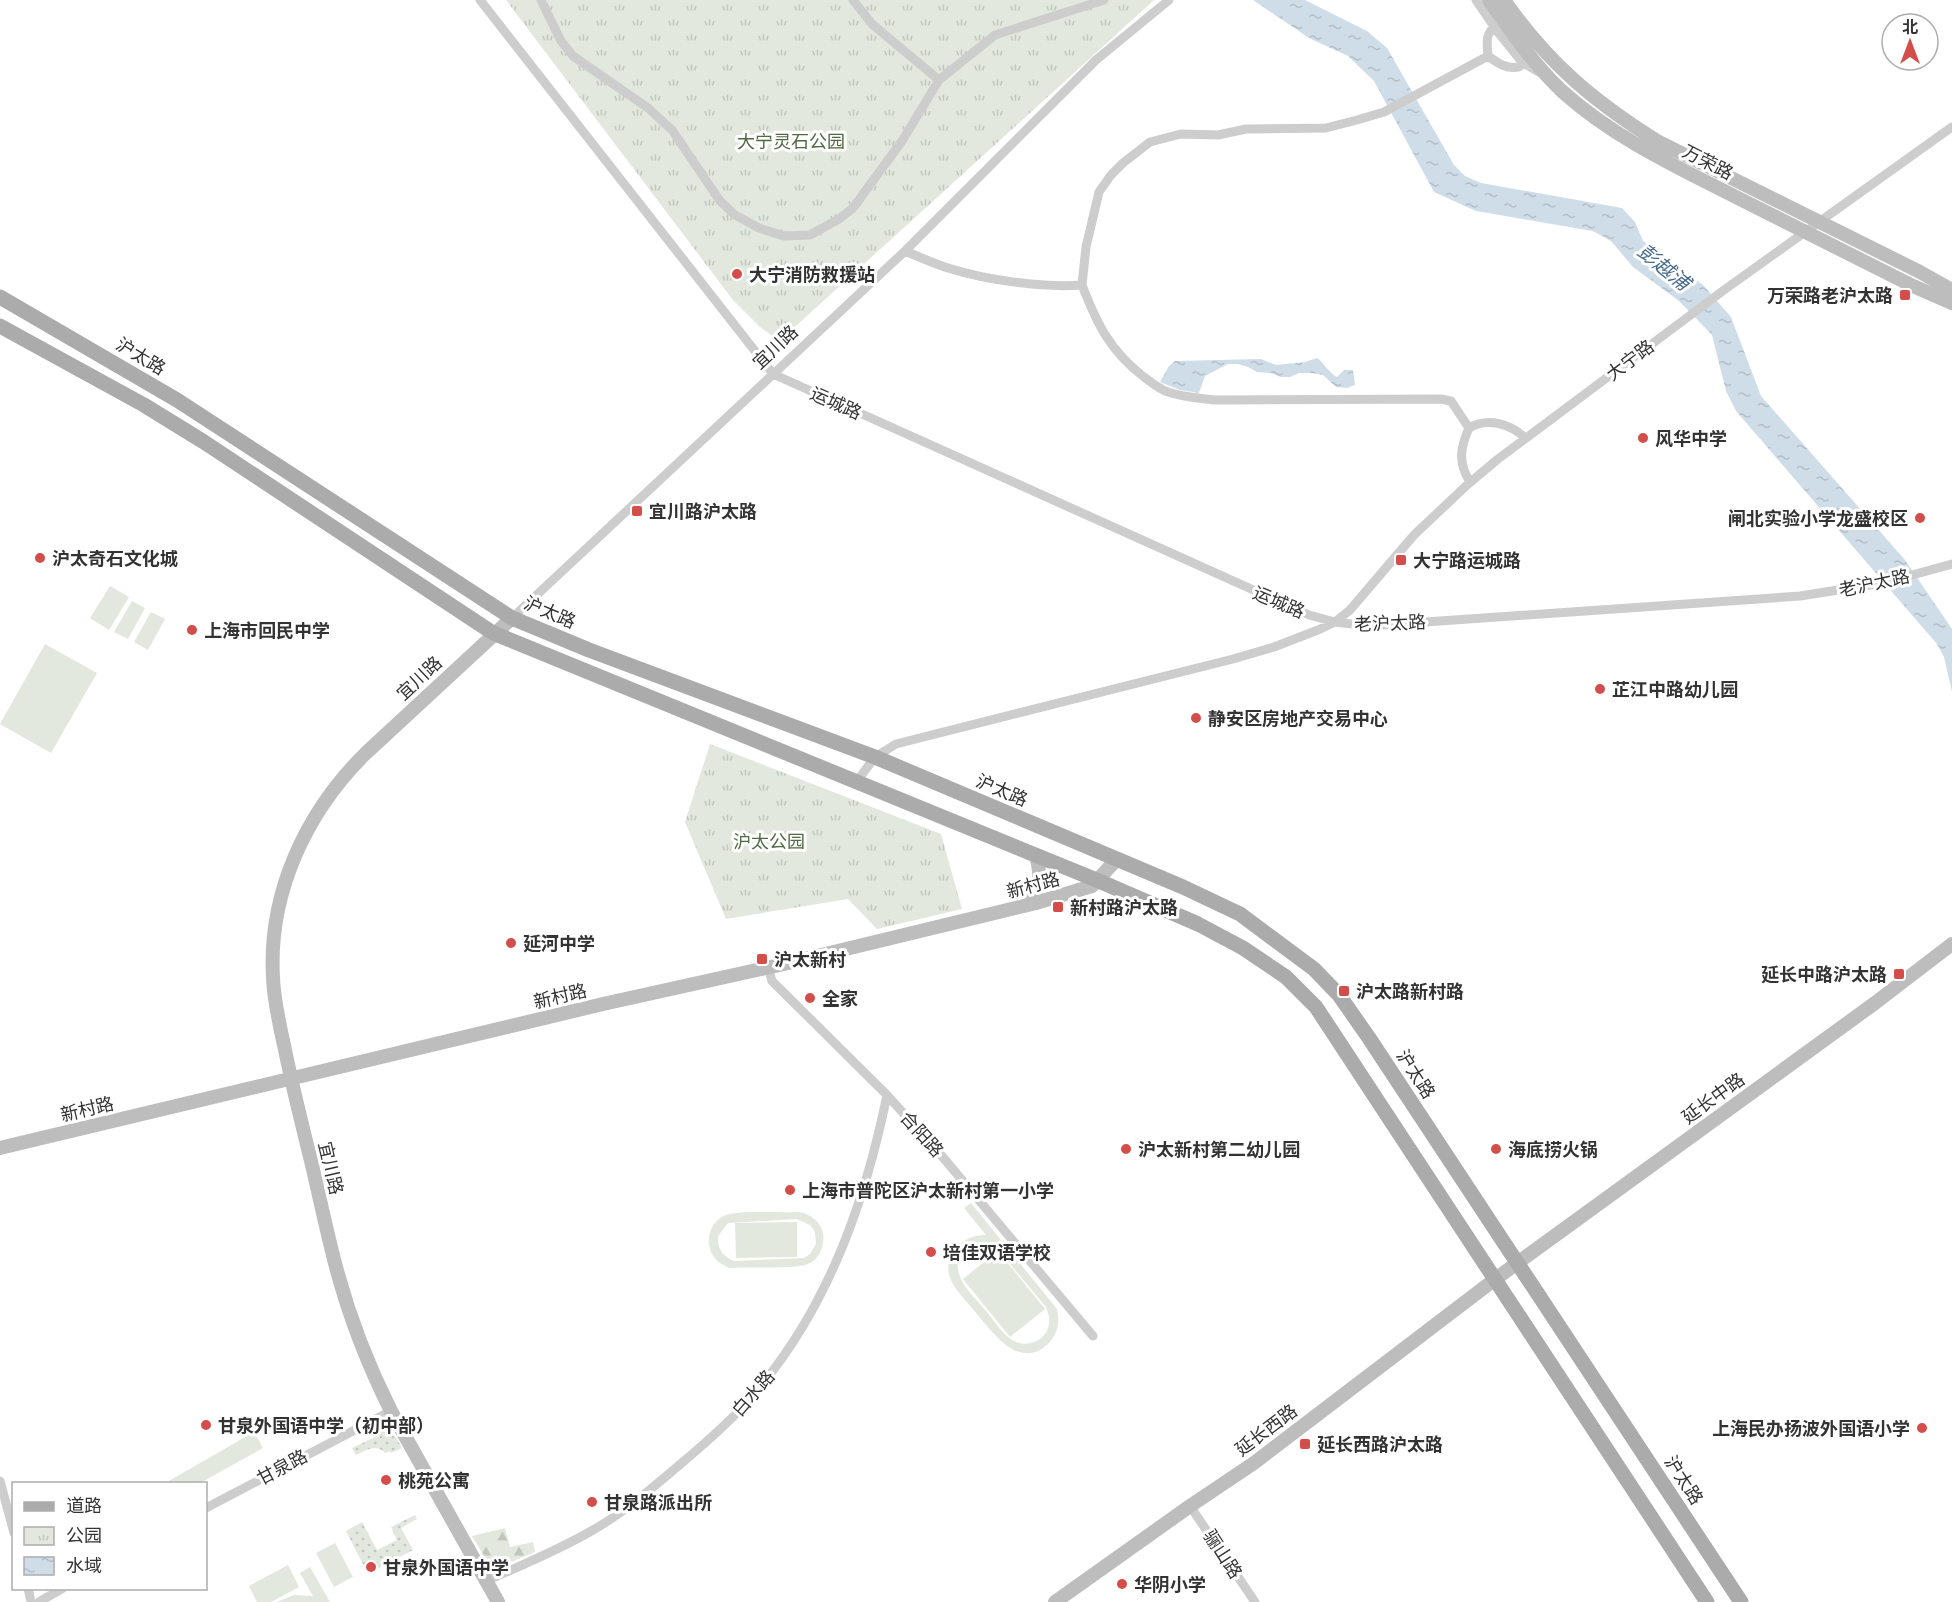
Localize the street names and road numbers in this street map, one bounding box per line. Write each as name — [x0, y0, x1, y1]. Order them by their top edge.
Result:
street label: 万荣路 — [1679, 140, 1737, 184]
street label: 宜川路 — [748, 321, 802, 373]
street label: 沪太路 — [112, 333, 170, 379]
street label: 大宁路 — [1602, 335, 1658, 385]
street label: 运城路 — [807, 382, 865, 424]
street label: 老沪太路 — [1837, 565, 1911, 601]
street label: 运城路 — [1250, 582, 1308, 622]
street label: 沪太路 — [521, 592, 579, 632]
street label: 老沪太路 — [1354, 611, 1426, 635]
street label: 宜川路 — [392, 652, 446, 704]
street label: 沪太路 — [973, 770, 1031, 810]
street label: 新村路 — [1004, 868, 1062, 902]
street label: 新村路 — [531, 980, 589, 1012]
street label: 沪太路 — [1392, 1046, 1440, 1102]
street label: 延长中路 — [1678, 1068, 1748, 1128]
street label: 新村路 — [58, 1093, 116, 1125]
street label: 合阳路 — [896, 1107, 948, 1161]
street label: 宜川路 — [315, 1139, 347, 1197]
street label: 白水路 — [727, 1366, 779, 1420]
street label: 延长西路 — [1231, 1400, 1301, 1460]
street label: 甘泉路 — [253, 1445, 311, 1489]
street label: 沪太路 — [1660, 1452, 1708, 1508]
street label: 骊山路 — [1199, 1526, 1247, 1582]

